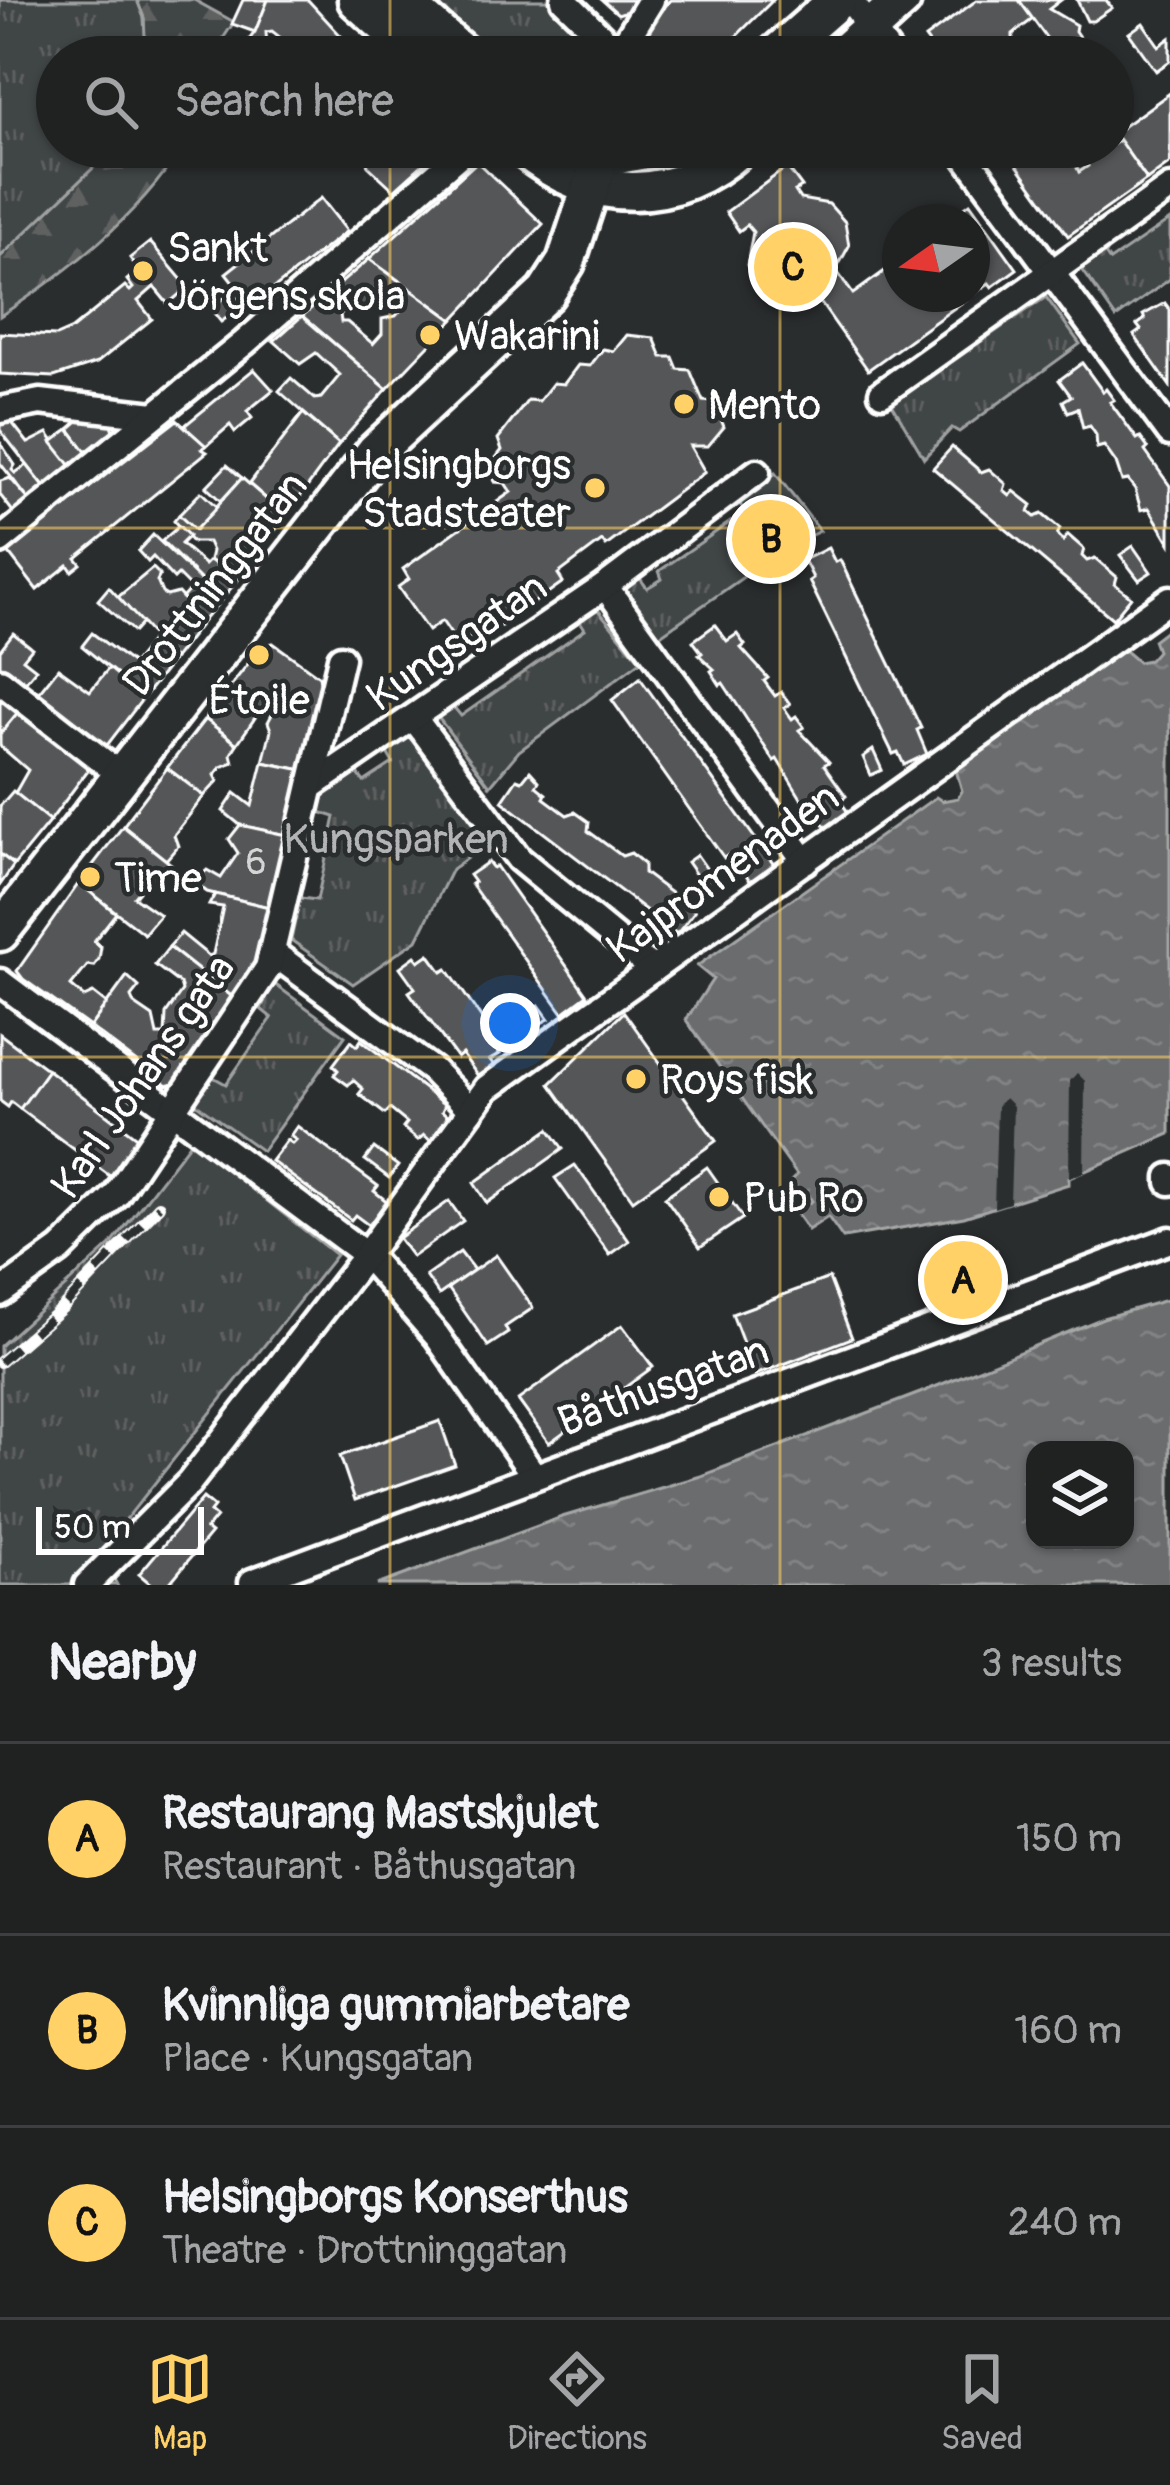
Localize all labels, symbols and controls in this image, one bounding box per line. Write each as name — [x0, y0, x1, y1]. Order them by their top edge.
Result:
search box — [36, 36, 1134, 168]
icon: search — [78, 69, 144, 135]
text: Search here — [174, 74, 394, 130]
north arrow — [882, 204, 990, 312]
pin: C — [754, 222, 832, 312]
place label: Sankt Jörgens skola — [167, 223, 405, 323]
marker: Sankt Jörgens skola — [130, 258, 156, 284]
place label: Wakarini — [454, 311, 600, 363]
marker: Wakarini — [417, 322, 443, 348]
place label: Mento — [708, 380, 821, 432]
marker: Mento — [671, 391, 697, 417]
place label: Helsingborgs Stadsteater — [347, 440, 571, 540]
street label: Drottninggatan — [112, 461, 319, 707]
marker: Helsingborgs Stadsteater — [582, 475, 608, 501]
pin: B — [732, 494, 810, 584]
street label: Kungsgatan — [357, 562, 557, 724]
marker: Étoile — [246, 642, 272, 668]
place label: Étoile — [208, 675, 310, 727]
street label: Kajpromenaden — [597, 772, 850, 975]
park label: Kungsparken — [283, 814, 509, 866]
house number: 6 — [246, 840, 266, 885]
place label: Time — [114, 853, 202, 905]
marker: Time — [77, 864, 103, 890]
street label: Karl Johans gata — [40, 945, 247, 1209]
your location — [480, 993, 540, 1053]
place label: Roys fisk — [660, 1055, 814, 1107]
marker: Roys fisk — [623, 1066, 649, 1092]
place label: Pub Ro — [743, 1173, 864, 1225]
marker: Pub Ro — [706, 1184, 732, 1210]
pin: A — [924, 1235, 1002, 1325]
street label: Båthusgatan — [551, 1325, 776, 1449]
map controls — [1026, 1441, 1134, 1549]
button: layers — [1026, 1441, 1134, 1549]
scale bar — [36, 1501, 204, 1554]
text: 50 m — [54, 1507, 131, 1548]
text: Nearby — [48, 1631, 196, 1695]
text: 3 results — [981, 1639, 1122, 1688]
text: Restaurang Mastskjulet — [162, 1786, 598, 1842]
text: A — [74, 1814, 100, 1863]
text: 150 m — [1016, 1814, 1122, 1863]
text: Restaurant · Båthusgatan — [162, 1842, 576, 1891]
text: Kvinnliga gummiarbetare — [162, 1978, 629, 2034]
text: B — [76, 2006, 98, 2055]
text: 160 m — [1014, 2006, 1122, 2055]
text: Place · Kungsgatan — [162, 2034, 473, 2083]
text: Helsingborgs Konserthus — [162, 2170, 628, 2226]
text: C — [75, 2198, 99, 2247]
text: 240 m — [1008, 2198, 1122, 2247]
text: Theatre · Drottninggatan — [162, 2226, 567, 2275]
tab: Map — [147, 2346, 213, 2459]
tab: Directions — [507, 2346, 647, 2459]
tab: Saved — [941, 2346, 1023, 2459]

